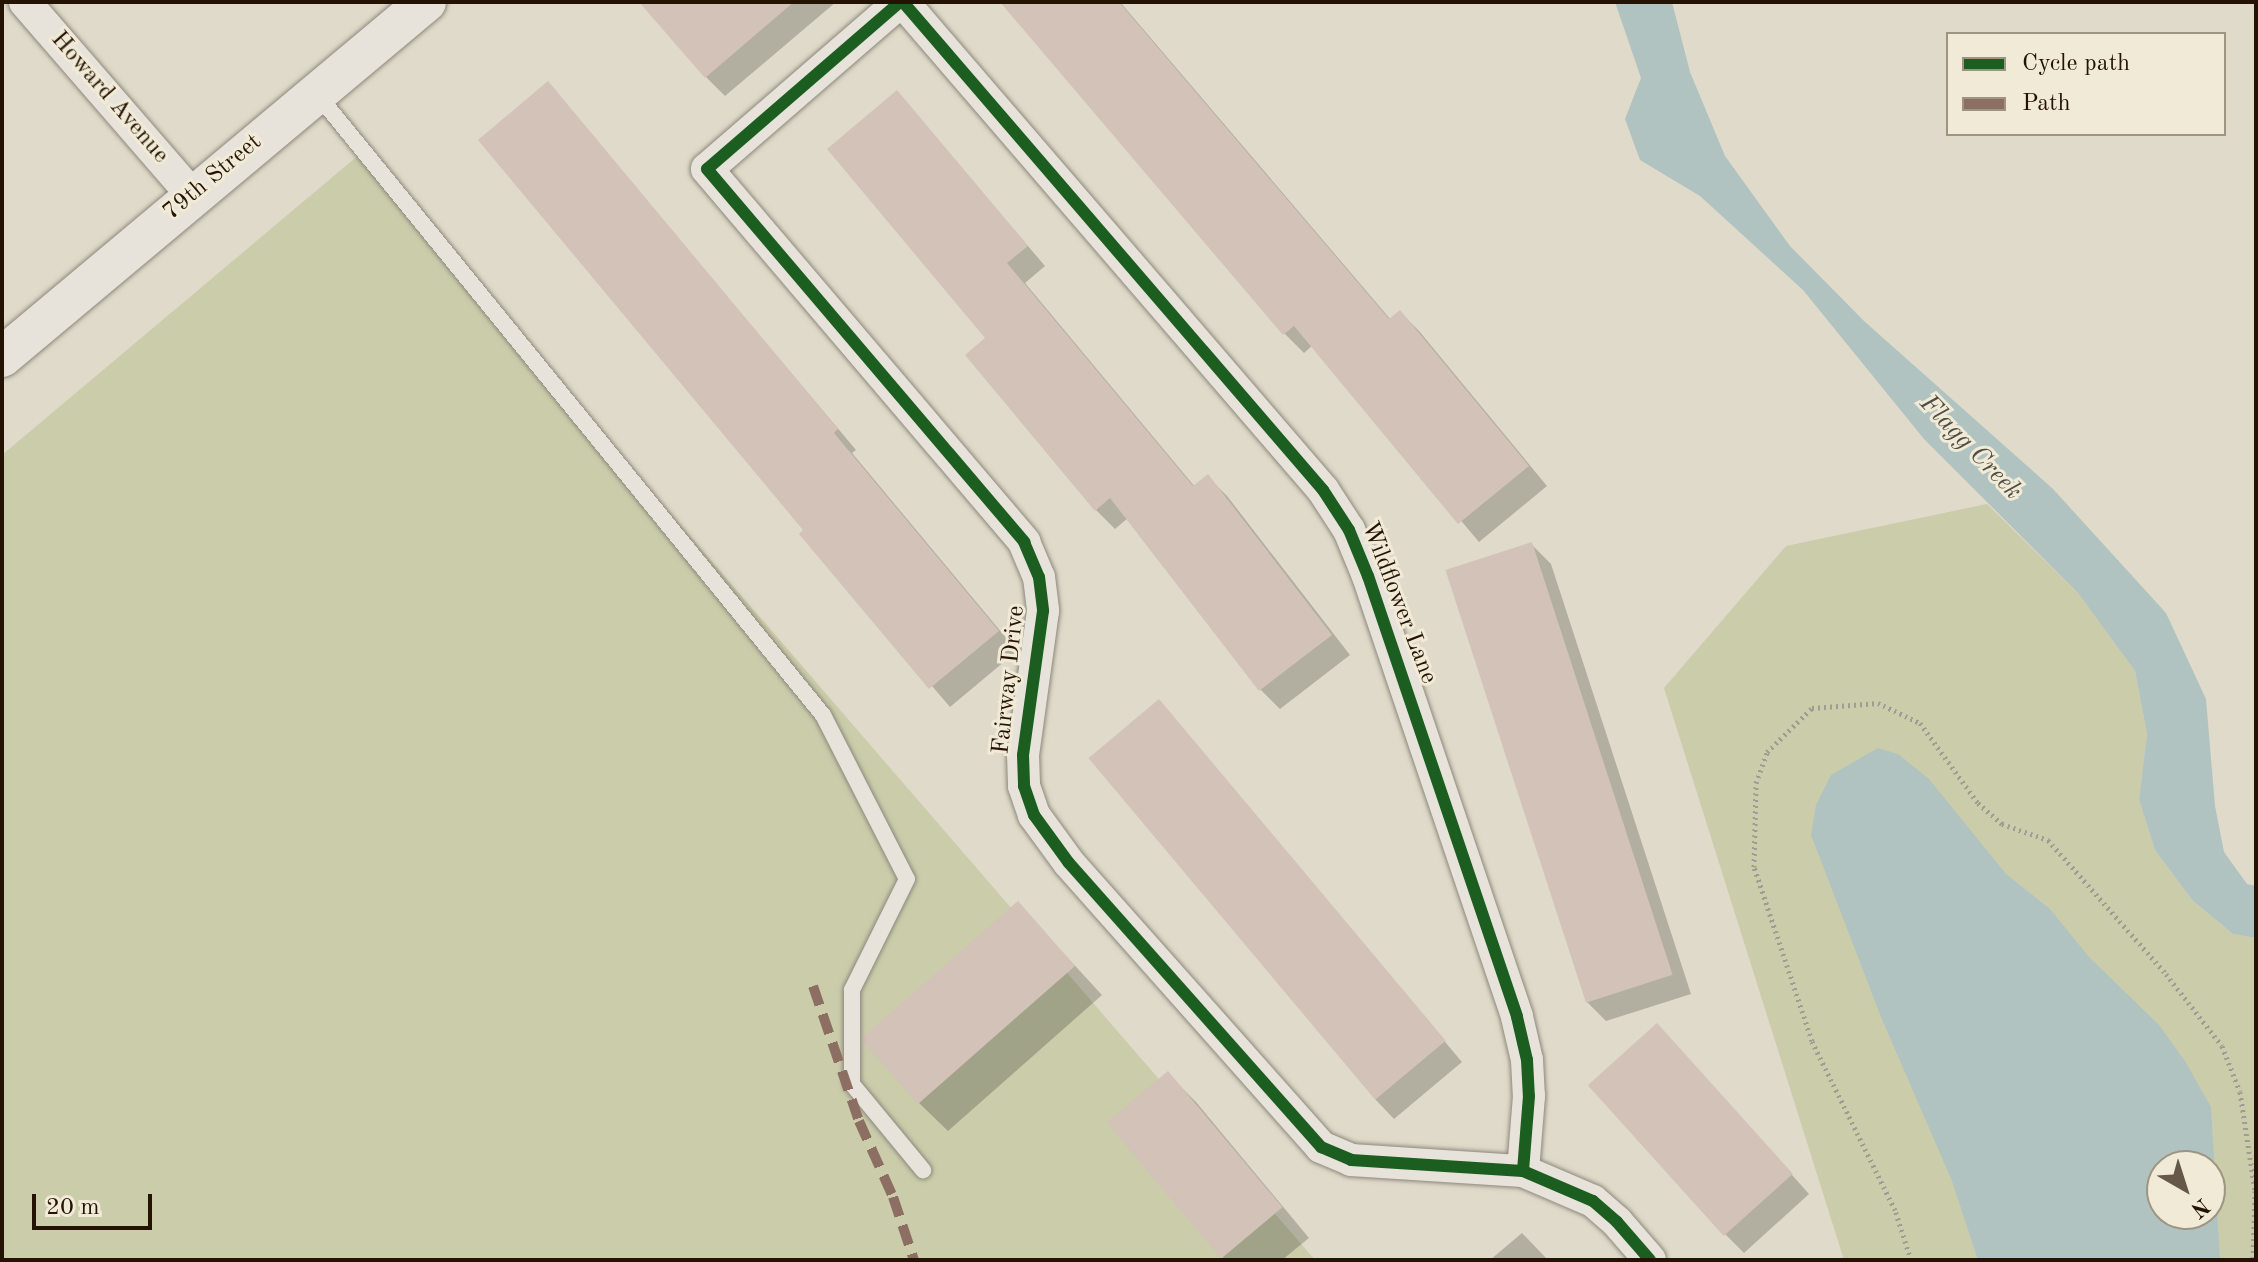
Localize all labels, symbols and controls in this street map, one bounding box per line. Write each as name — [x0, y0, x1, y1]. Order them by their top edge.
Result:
street label: Howard Avenue — [44, 26, 174, 170]
legend — [1946, 32, 2226, 136]
text: Cycle path — [2022, 52, 2130, 76]
text: Path — [2022, 92, 2071, 116]
street label: 79th Street — [158, 129, 268, 227]
water label: Flagg Creek — [1912, 389, 2028, 507]
street label: Wildflower Lane — [1354, 518, 1442, 688]
street label: Fairway Drive — [988, 604, 1032, 756]
north arrow — [2146, 1150, 2226, 1230]
scale bar — [36, 1178, 156, 1228]
text: N — [2186, 1193, 2213, 1221]
text: 20 m — [46, 1196, 100, 1220]

